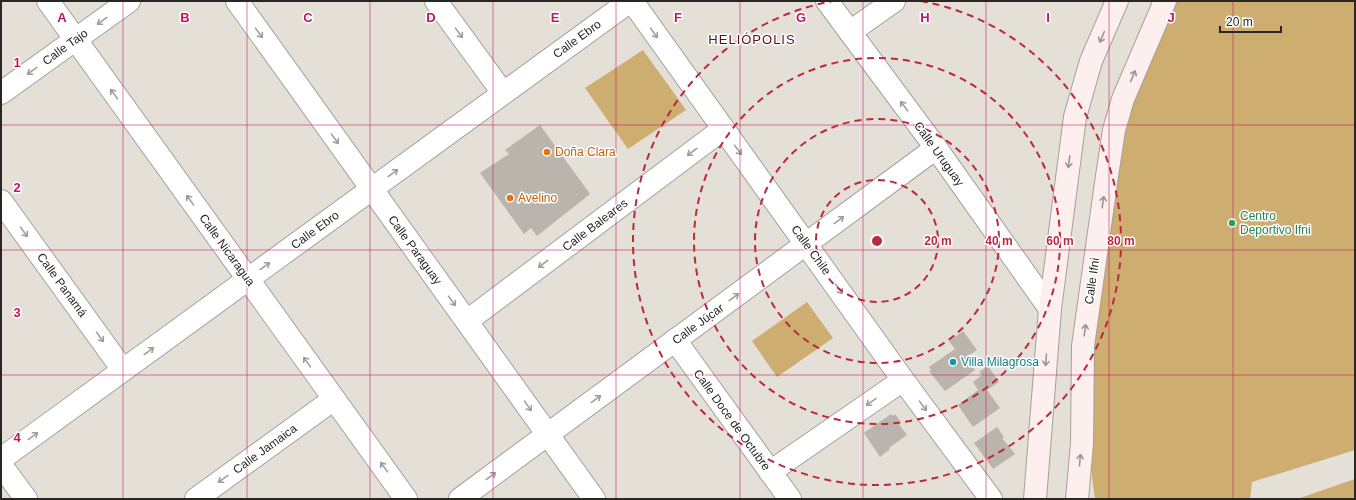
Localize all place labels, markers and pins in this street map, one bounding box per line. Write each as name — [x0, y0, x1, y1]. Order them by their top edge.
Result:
place label: Doña Clara — [555, 145, 616, 159]
marker: Doña Clara — [542, 147, 552, 157]
place label: Avelino — [518, 191, 557, 205]
marker: Avelino — [505, 193, 515, 203]
place label: Centro Deportivo Ifni — [1240, 209, 1311, 237]
marker: Centro Deportivo Ifni — [1227, 218, 1237, 228]
centre of rings — [870, 234, 884, 248]
place label: Villa Milagrosa — [961, 355, 1039, 369]
marker: Villa Milagrosa — [948, 357, 958, 367]

